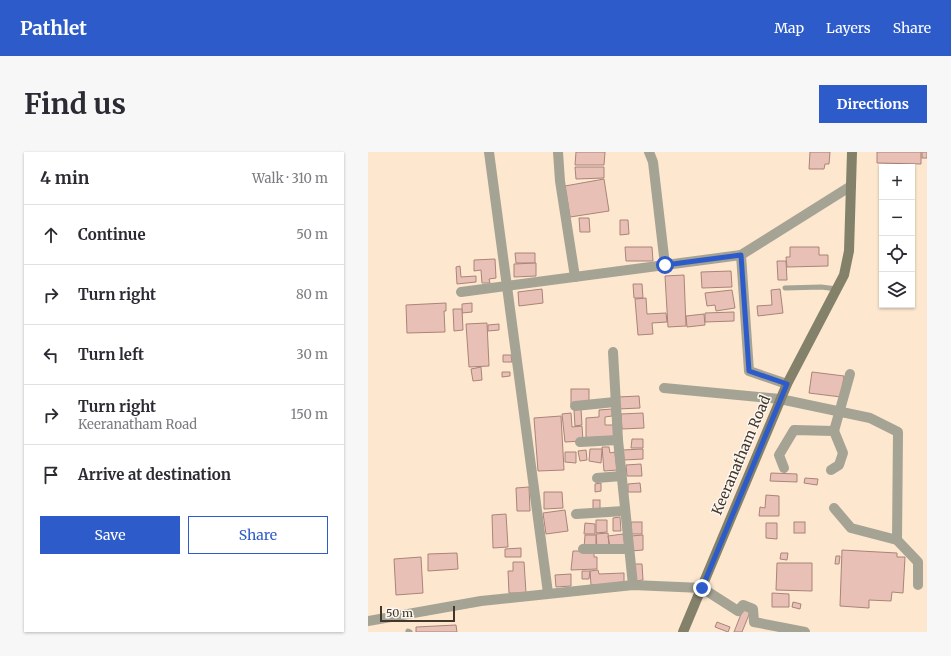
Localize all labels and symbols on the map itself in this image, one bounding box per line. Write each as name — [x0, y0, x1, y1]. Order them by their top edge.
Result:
route start — [656, 256, 674, 274]
street label: Keeranatham Road — [708, 392, 775, 518]
route end — [693, 579, 711, 597]
scale bar — [380, 604, 455, 623]

